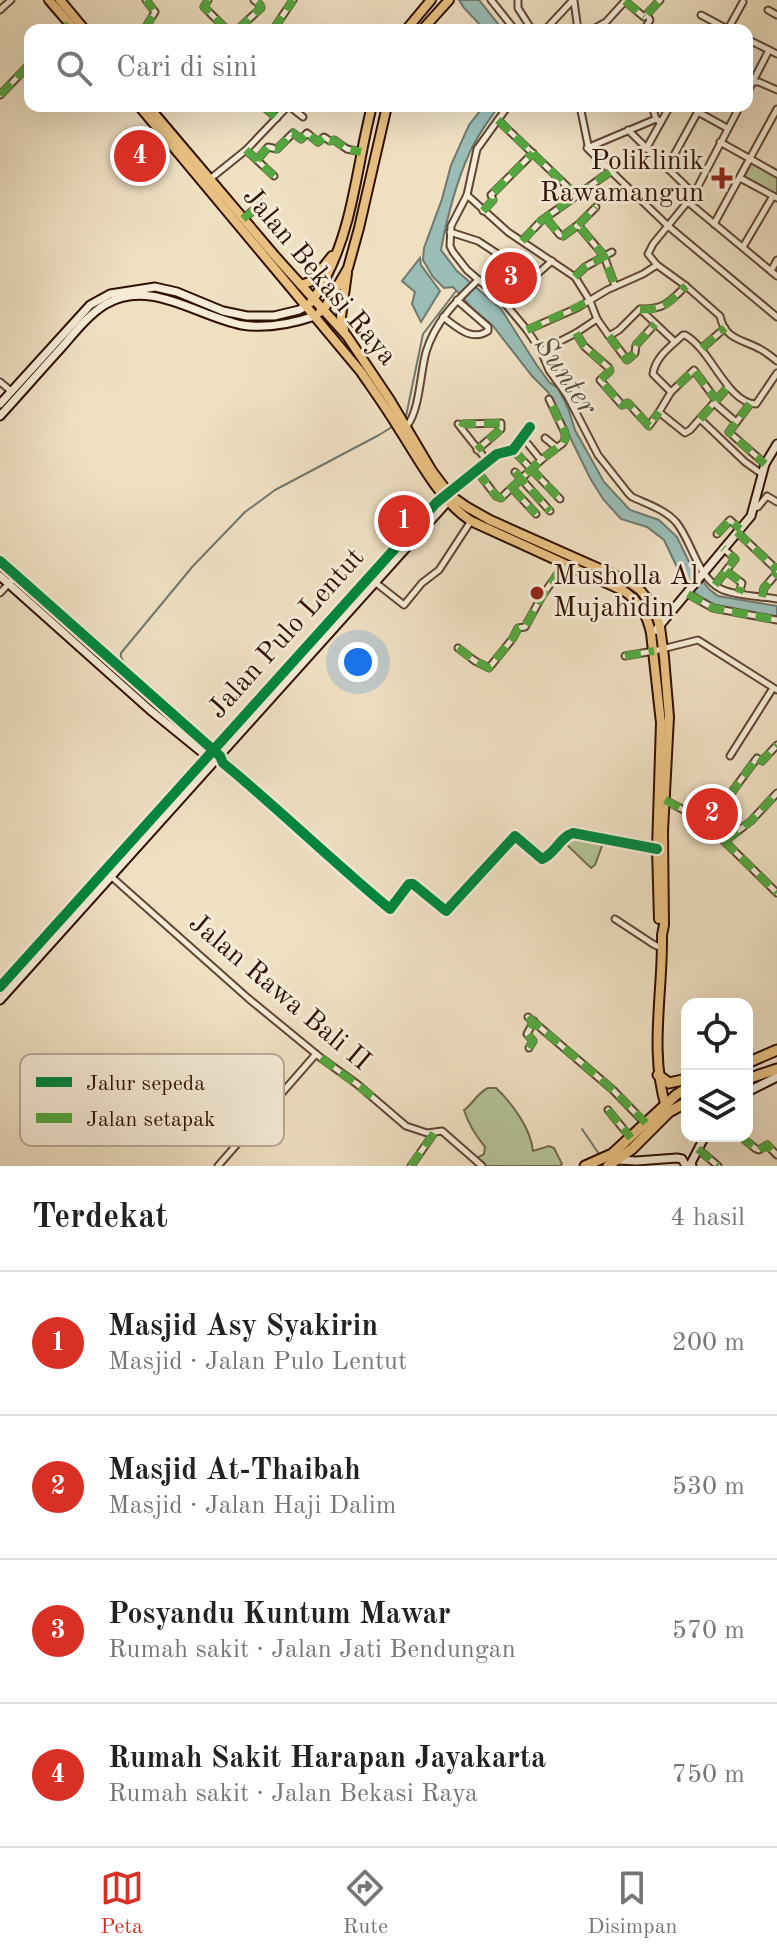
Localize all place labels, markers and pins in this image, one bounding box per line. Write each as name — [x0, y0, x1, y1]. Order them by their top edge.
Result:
pin: 4 — [114, 126, 166, 186]
place label: Poliklinik Rawamangun — [540, 148, 704, 208]
marker: Poliklinik Rawamangun — [711, 167, 733, 189]
pin: 3 — [485, 248, 537, 308]
pin: 1 — [378, 491, 430, 551]
place label: Musholla Al Mujahidin — [553, 563, 698, 623]
marker: Musholla Al Mujahidin — [528, 584, 546, 602]
pin: 2 — [686, 784, 738, 844]

